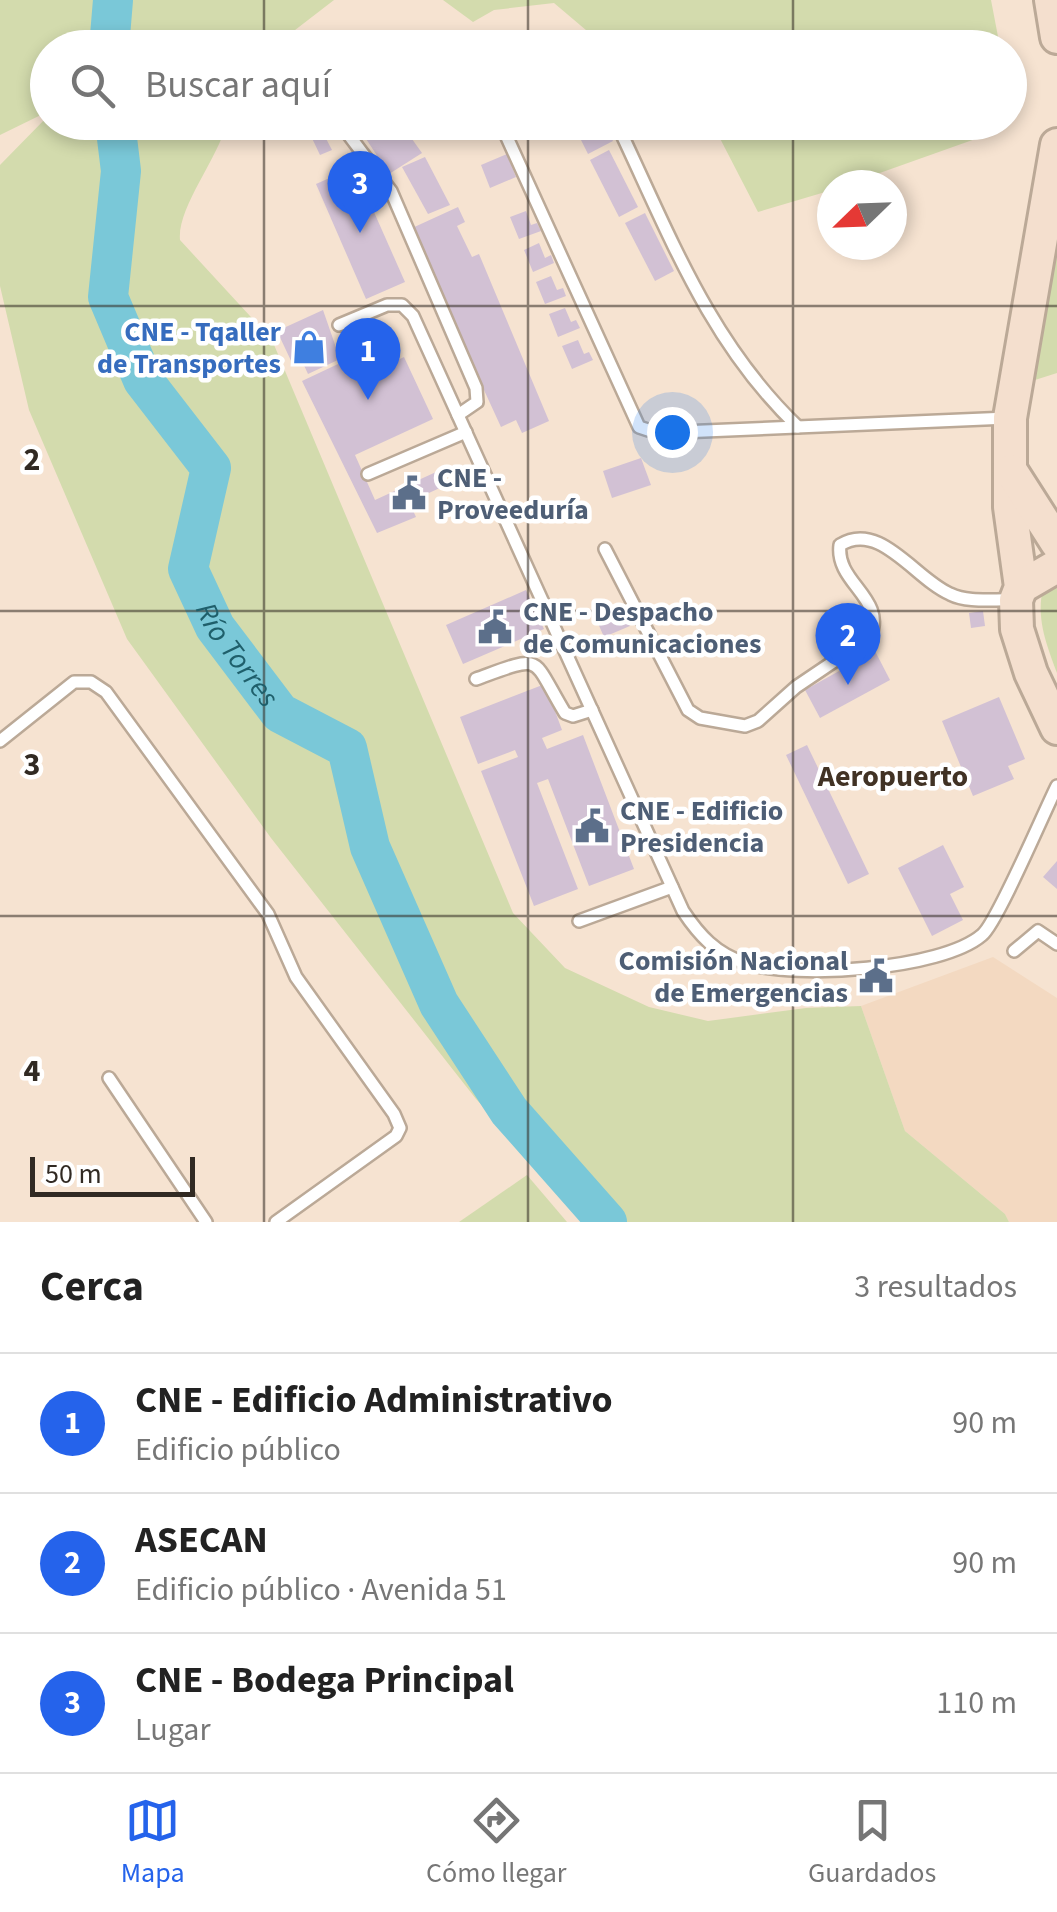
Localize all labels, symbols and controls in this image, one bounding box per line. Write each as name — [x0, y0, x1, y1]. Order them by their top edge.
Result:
search box — [30, 30, 1027, 140]
icon: search — [65, 58, 120, 113]
text: Buscar aquí — [145, 58, 331, 112]
pin: 3 — [328, 150, 392, 233]
north arrow — [817, 170, 907, 260]
place label: CNE - Tqaller de Transportes — [97, 312, 282, 384]
pin: 1 — [336, 318, 400, 400]
shop icon: CNE - Tqaller de Transportes — [290, 328, 328, 366]
your location — [647, 407, 698, 458]
text: 2 — [24, 437, 40, 483]
place label: CNE - Proveeduría — [437, 458, 589, 530]
public building icon: CNE - Proveeduría — [390, 474, 428, 512]
place label: CNE - Despacho de Comunicaciones — [523, 592, 762, 664]
water label: Río Torres — [184, 595, 289, 716]
pin: 2 — [816, 602, 880, 685]
public building icon: CNE - Despacho de Comunicaciones — [476, 608, 514, 646]
text: 3 — [24, 742, 40, 788]
district label: Aeropuerto — [817, 755, 968, 798]
place label: CNE - Edificio Presidencia — [620, 791, 783, 863]
public building icon: CNE - Edificio Presidencia — [573, 807, 611, 845]
place label: Comisión Nacional de Emergencias — [619, 941, 848, 1013]
public building icon: Comisión Nacional de Emergencias — [857, 957, 895, 995]
text: 4 — [24, 1048, 41, 1094]
scale bar — [30, 1152, 195, 1196]
text: 50 m — [45, 1154, 102, 1194]
text: Cerca — [40, 1257, 144, 1317]
text: 3 resultados — [854, 1264, 1017, 1310]
text: CNE - Edificio Administrativo — [135, 1373, 613, 1427]
text: 1 — [64, 1400, 81, 1446]
text: 90 m — [952, 1400, 1017, 1446]
text: Edificio público — [135, 1427, 341, 1473]
text: ASECAN — [135, 1513, 268, 1567]
text: 2 — [64, 1540, 81, 1586]
text: 90 m — [952, 1540, 1017, 1586]
text: Edificio público · Avenida 51 — [135, 1567, 507, 1613]
text: CNE - Bodega Principal — [135, 1653, 514, 1707]
text: 3 — [64, 1680, 81, 1726]
text: 110 m — [936, 1680, 1017, 1726]
text: Lugar — [135, 1707, 210, 1753]
tab: Mapa — [121, 1793, 185, 1893]
tab: Cómo llegar — [426, 1793, 567, 1893]
tab: Guardados — [808, 1793, 936, 1893]

